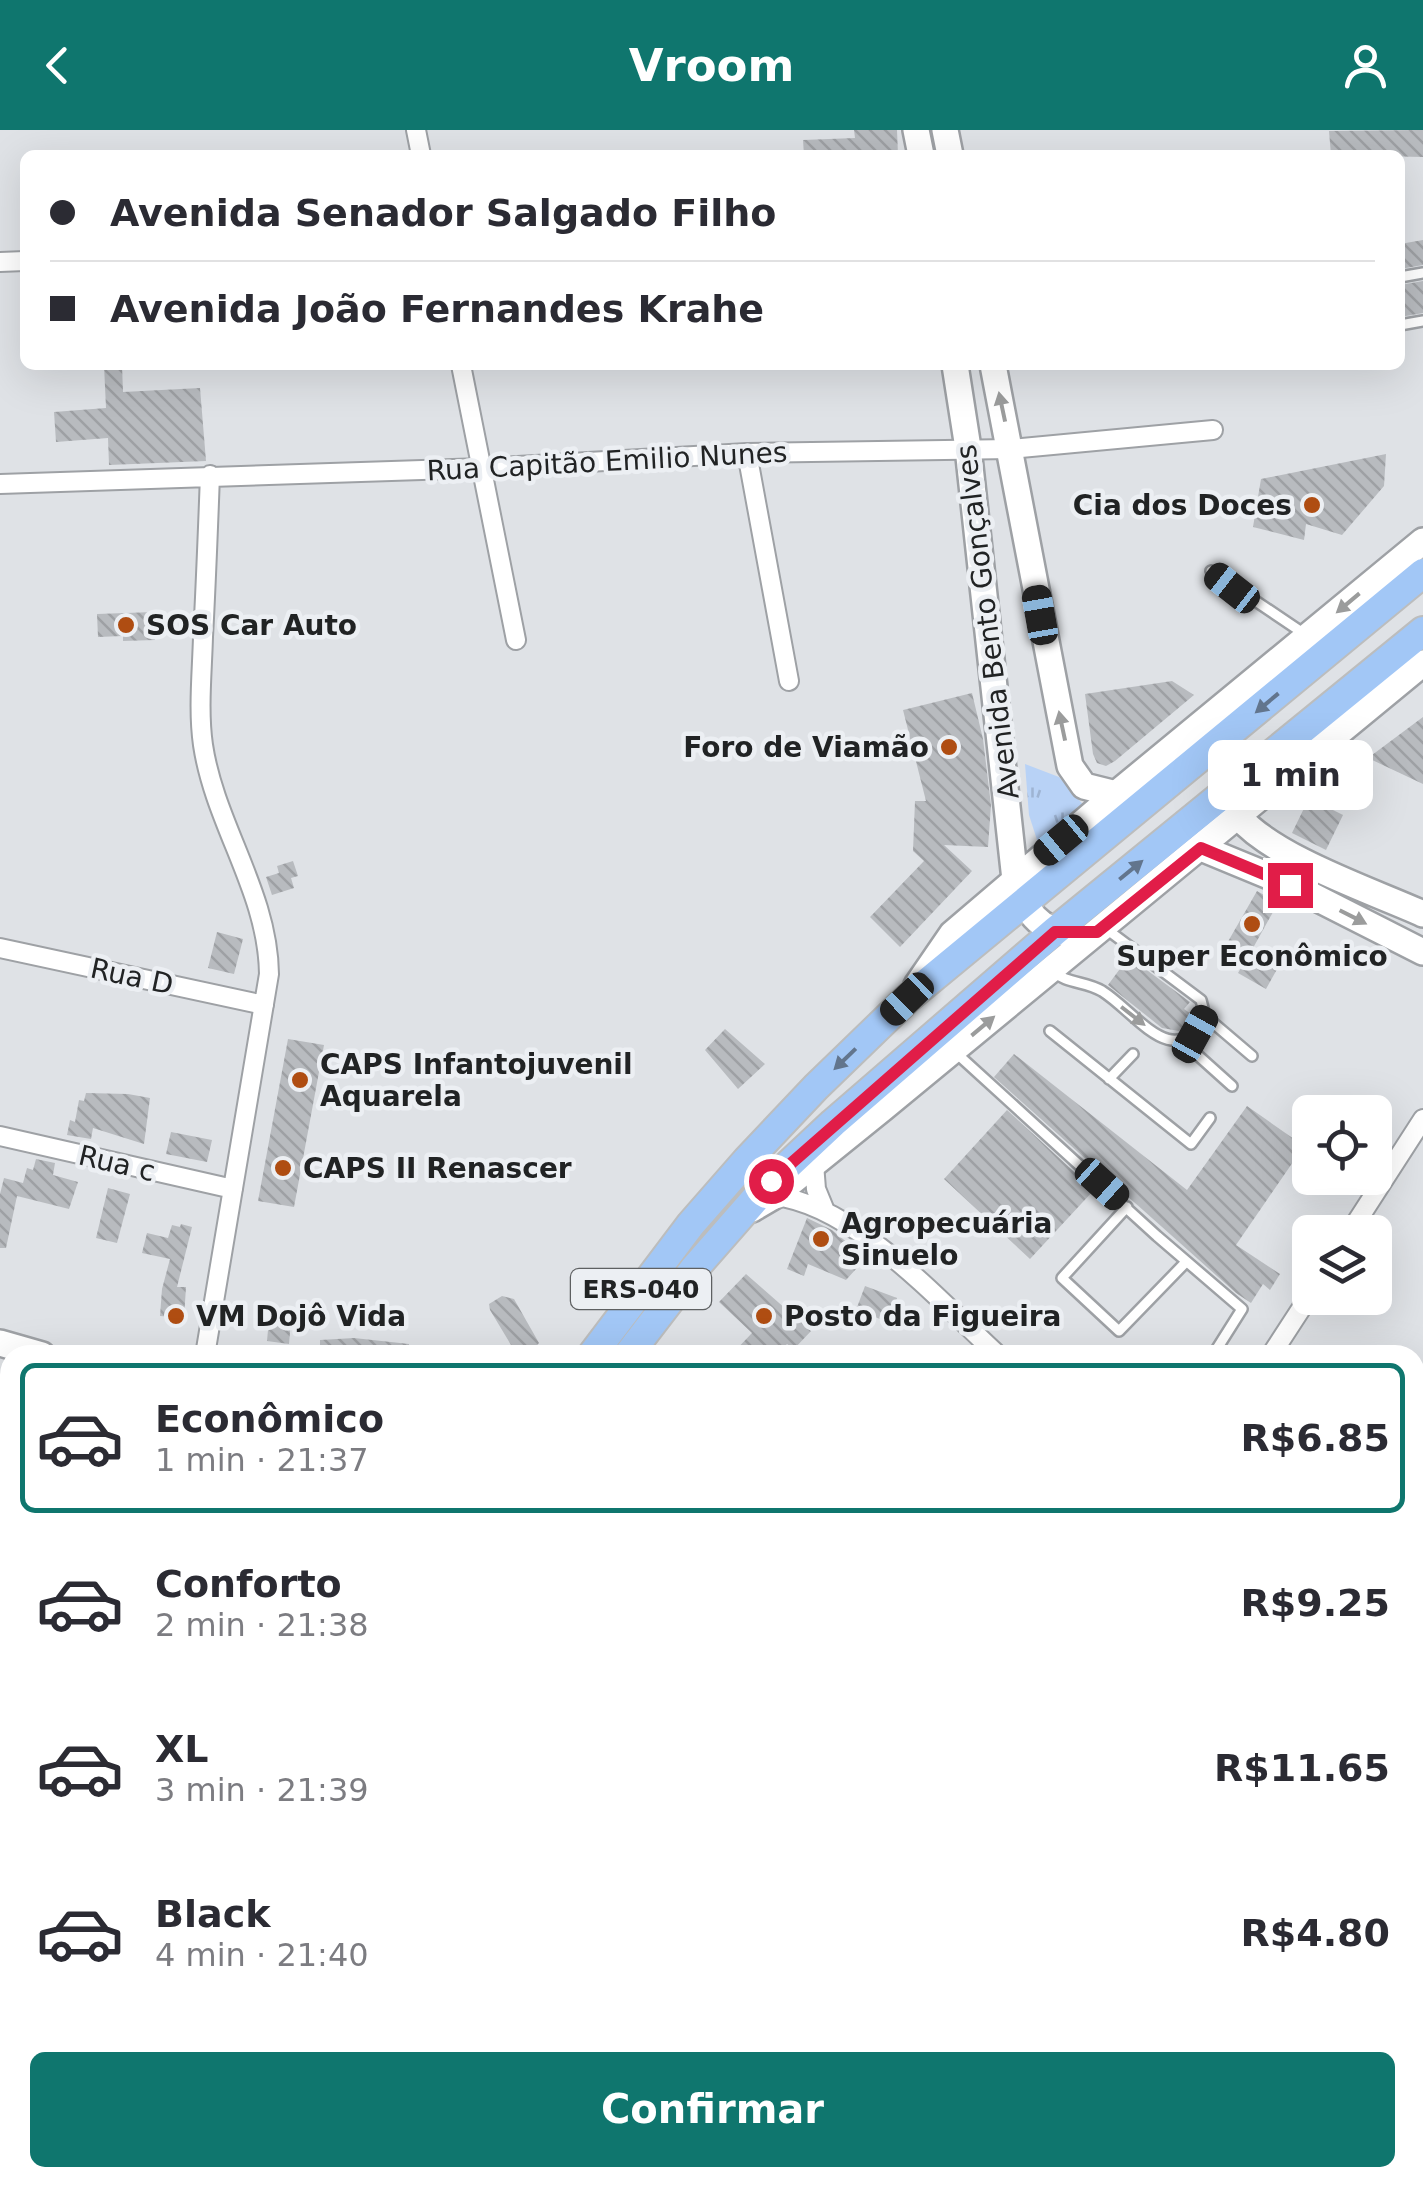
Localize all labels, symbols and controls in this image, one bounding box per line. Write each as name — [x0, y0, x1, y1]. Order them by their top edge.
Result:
icon: back — [30, 38, 85, 93]
icon: person — [1338, 38, 1393, 93]
text: Vroom — [629, 39, 794, 92]
text: Avenida Senador Salgado Filho — [110, 191, 776, 235]
text: Avenida João Fernandes Krahe — [110, 287, 764, 331]
one-way arrow — [994, 391, 1010, 422]
street label: Rua Capitão Emilio Nunes — [426, 436, 788, 487]
street label: Avenida Bento Gonçalves — [949, 443, 1026, 801]
place label: Cia dos Doces — [1073, 489, 1292, 522]
marker: Cia dos Doces — [1301, 494, 1323, 516]
car — [1199, 558, 1265, 618]
car — [1020, 583, 1060, 647]
one-way arrow — [1335, 592, 1360, 613]
place label: SOS Car Auto — [146, 609, 357, 642]
marker: SOS Car Auto — [115, 614, 137, 636]
one-way arrow — [1255, 691, 1280, 713]
one-way arrow — [1054, 711, 1070, 742]
place label: Foro de Viamão — [683, 731, 929, 764]
marker: Foro de Viamão — [938, 736, 960, 758]
callout: 1 min — [1208, 740, 1372, 810]
text: 1 min — [1240, 756, 1341, 794]
car — [1028, 809, 1094, 871]
one-way arrow — [1118, 860, 1143, 881]
route end — [1268, 863, 1313, 908]
one-way arrow — [1339, 908, 1368, 925]
marker: Super Econômico — [1241, 913, 1263, 935]
place label: Super Econômico — [1116, 940, 1388, 973]
street label: Rua D — [88, 952, 176, 1001]
car — [875, 967, 939, 1031]
car — [1167, 1000, 1223, 1068]
one-way arrow — [1120, 1005, 1146, 1026]
one-way arrow — [970, 1015, 995, 1037]
one-way arrow — [833, 1047, 857, 1070]
place label: CAPS Infantojuvenil Aquarela — [320, 1048, 633, 1113]
marker: CAPS Infantojuvenil Aquarela — [289, 1069, 311, 1091]
map controls — [1292, 1095, 1392, 1315]
button: locate — [1292, 1095, 1392, 1195]
street label: Rua c — [75, 1139, 158, 1188]
place label: CAPS II Renascer — [303, 1152, 572, 1185]
car — [1070, 1153, 1134, 1215]
marker: CAPS II Renascer — [272, 1157, 294, 1179]
route start — [749, 1159, 794, 1204]
place label: Agropecuária Sinuelo — [841, 1207, 1053, 1272]
button: layers — [1292, 1215, 1392, 1315]
marker: Agropecuária Sinuelo — [810, 1228, 832, 1250]
road number: ERS-040 — [571, 1269, 711, 1309]
place label: VM Dojô Vida — [196, 1300, 406, 1333]
place label: Posto da Figueira — [784, 1300, 1061, 1333]
marker: VM Dojô Vida — [165, 1305, 187, 1327]
marker: Posto da Figueira — [753, 1305, 775, 1327]
icon: car — [35, 1393, 125, 1483]
text: Econômico — [155, 1397, 384, 1441]
text: R$6.85 — [1241, 1416, 1390, 1460]
text: 1 min · 21:37 — [155, 1441, 369, 1479]
icon: car — [35, 1558, 125, 1648]
text: Conforto — [155, 1562, 342, 1606]
text: R$9.25 — [1241, 1581, 1390, 1625]
text: 2 min · 21:38 — [155, 1606, 369, 1644]
icon: car — [35, 1723, 125, 1813]
text: XL — [155, 1727, 209, 1771]
text: R$11.65 — [1214, 1746, 1390, 1790]
text: 3 min · 21:39 — [155, 1771, 369, 1809]
icon: car — [35, 1888, 125, 1978]
text: Black — [155, 1892, 270, 1936]
text: R$4.80 — [1241, 1911, 1390, 1955]
text: 4 min · 21:40 — [155, 1936, 369, 1974]
button: Confirmar — [30, 2052, 1395, 2167]

